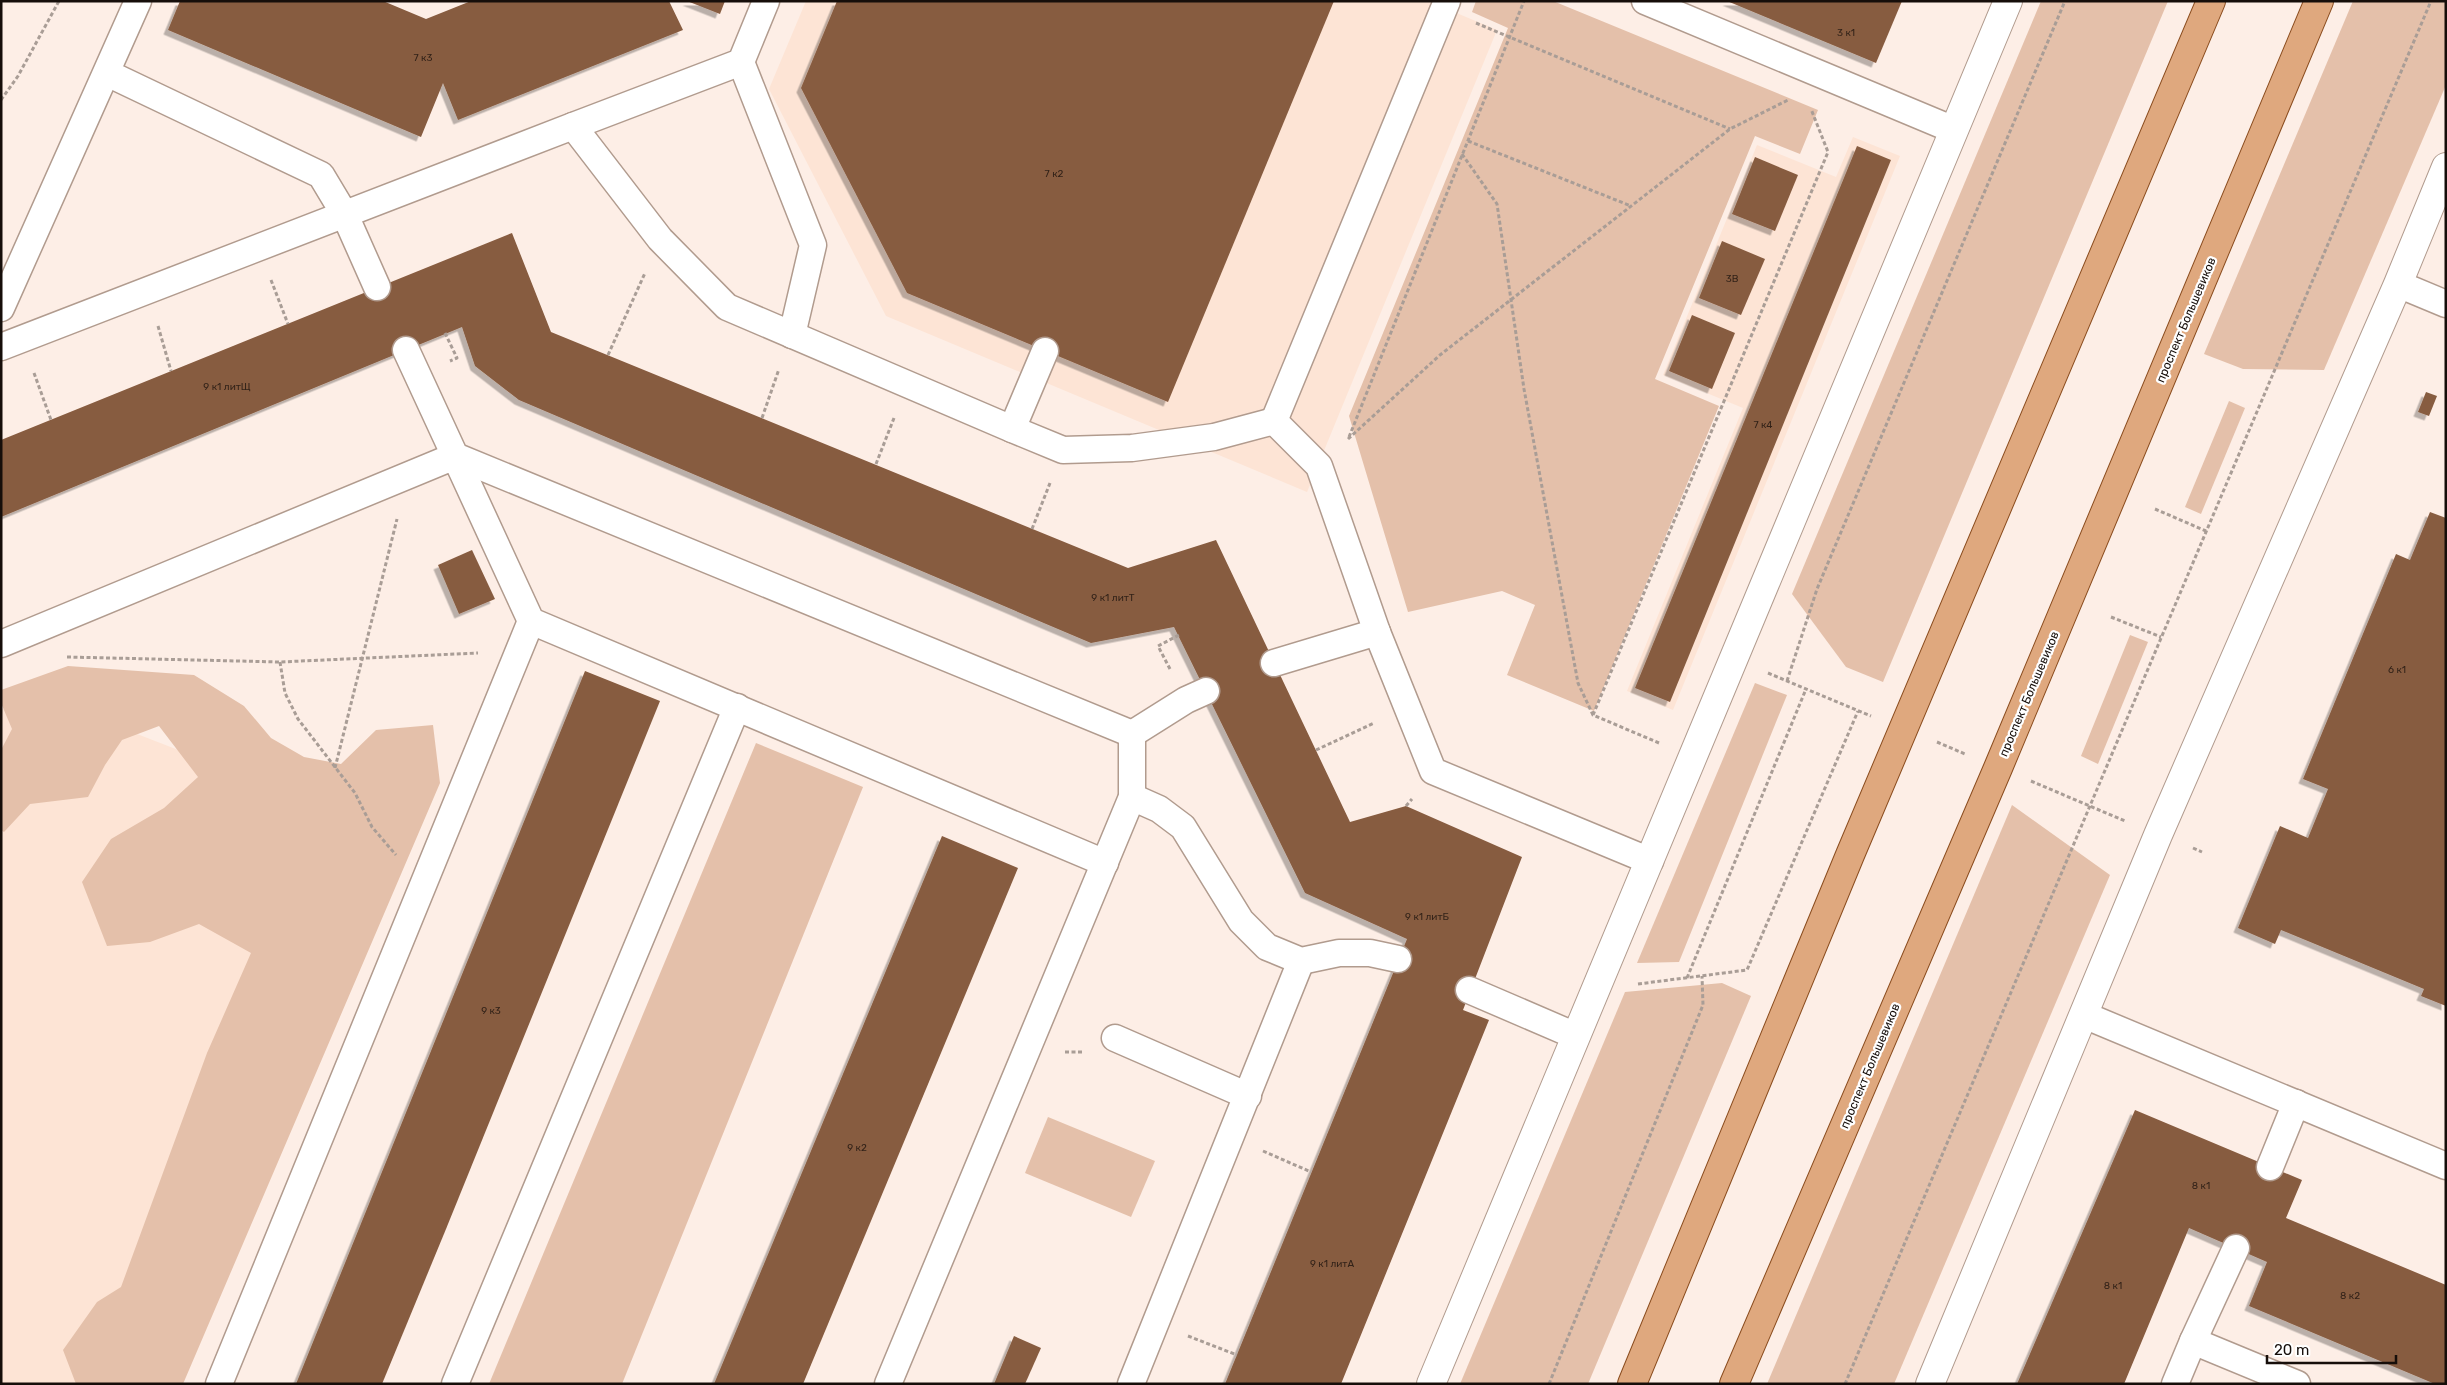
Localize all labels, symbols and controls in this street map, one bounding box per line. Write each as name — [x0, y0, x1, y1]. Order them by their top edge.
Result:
house number: 3 к1 — [1837, 27, 1855, 39]
house number: 7 к3 — [414, 52, 432, 64]
house number: 7 к2 — [1045, 168, 1064, 180]
street label: проспект Большевиков — [2153, 255, 2219, 385]
house number: 3В — [1726, 273, 1739, 285]
house number: 9 к1 литЩ — [203, 381, 251, 393]
house number: 7 к4 — [1753, 419, 1773, 431]
house number: 9 к1 литТ — [1091, 592, 1135, 604]
street label: проспект Большевиков — [1996, 629, 2062, 759]
house number: 6 к1 — [2388, 664, 2406, 676]
house number: 9 к1 литБ — [1405, 911, 1450, 923]
street label: проспект Большевиков — [1837, 1001, 1903, 1131]
house number: 9 к3 — [481, 1005, 501, 1017]
house number: 9 к2 — [847, 1142, 867, 1154]
house number: 8 к1 — [2192, 1180, 2210, 1192]
house number: 9 к1 литА — [1310, 1258, 1354, 1270]
house number: 8 к1 — [2104, 1280, 2122, 1292]
house number: 8 к2 — [2340, 1290, 2360, 1302]
scale bar — [2267, 1332, 2396, 1364]
text: 20 m — [2274, 1341, 2309, 1359]

